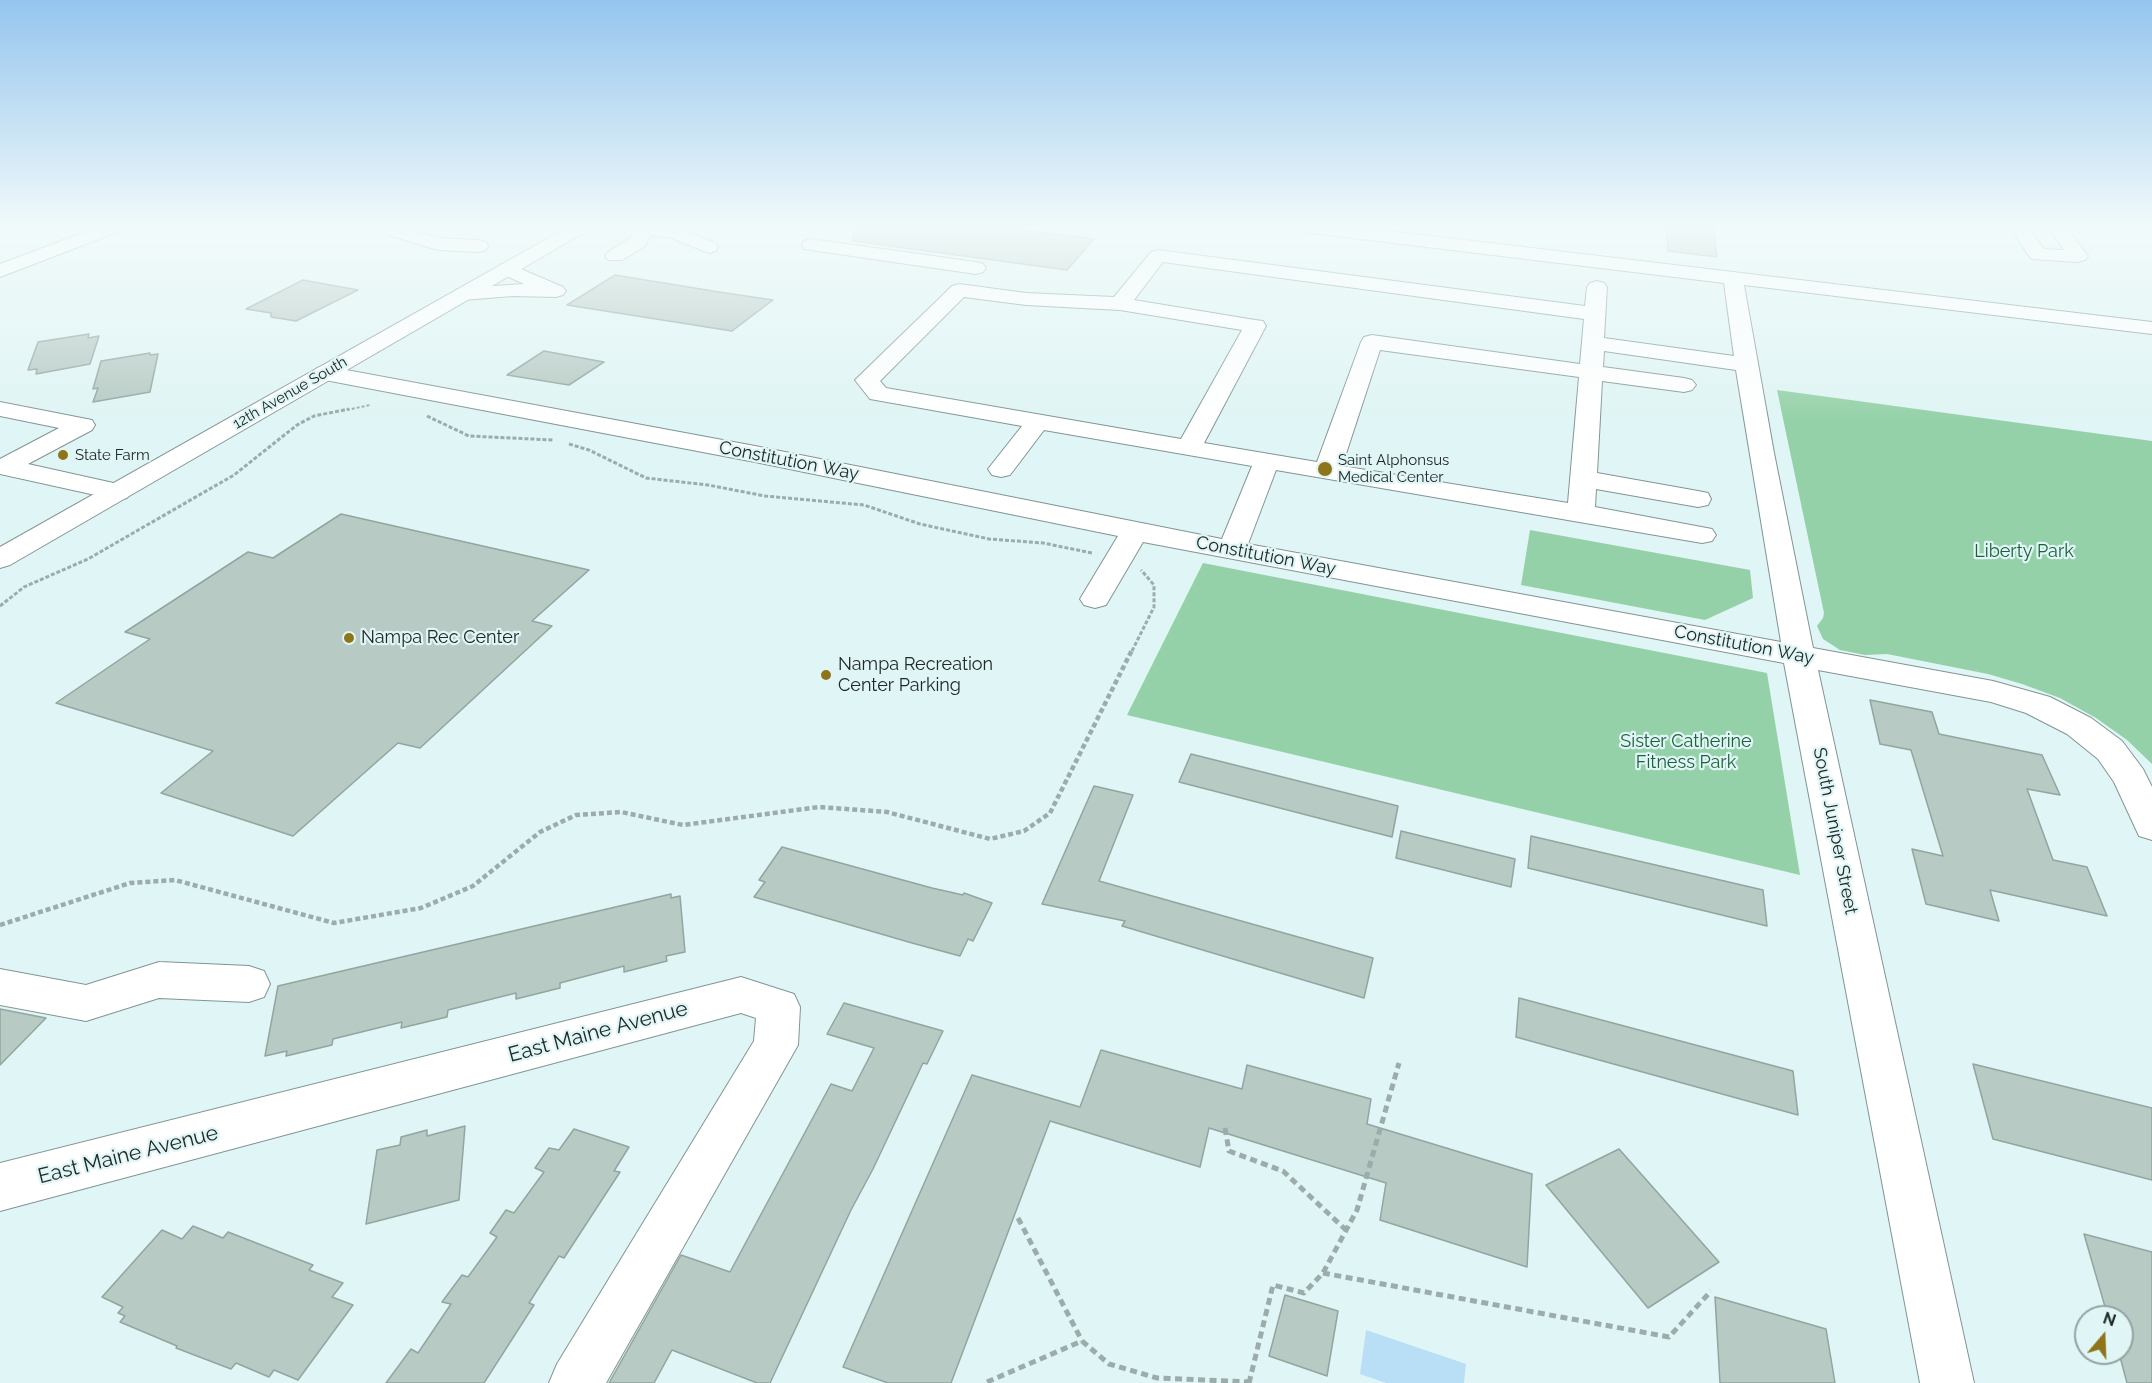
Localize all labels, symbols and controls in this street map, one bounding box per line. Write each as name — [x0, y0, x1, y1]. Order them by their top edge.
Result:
street label: 12th Avenue South — [230, 353, 350, 433]
street label: Constitution Way — [717, 437, 861, 485]
place label: State Farm — [75, 446, 150, 464]
marker: State Farm — [56, 448, 70, 462]
place label: Saint Alphonsus Medical Center — [1338, 451, 1449, 486]
marker: Saint Alphonsus Medical Center — [1316, 460, 1334, 478]
street label: Constitution Way — [1194, 532, 1338, 580]
park label: Liberty Park — [1974, 541, 2074, 563]
street label: Constitution Way — [1672, 621, 1816, 669]
place label: Nampa Rec Center — [361, 627, 519, 649]
marker: Nampa Rec Center — [342, 631, 356, 645]
place label: Nampa Recreation Center Parking — [838, 654, 993, 696]
marker: Nampa Recreation Center Parking — [819, 668, 833, 682]
park label: Sister Catherine Fitness Park — [1620, 731, 1752, 774]
street label: South Juniper Street — [1808, 746, 1862, 916]
street label: East Maine Avenue — [506, 996, 690, 1068]
street label: East Maine Avenue — [35, 1120, 221, 1190]
north arrow — [2074, 1305, 2134, 1365]
text: N — [2101, 1308, 2118, 1330]

